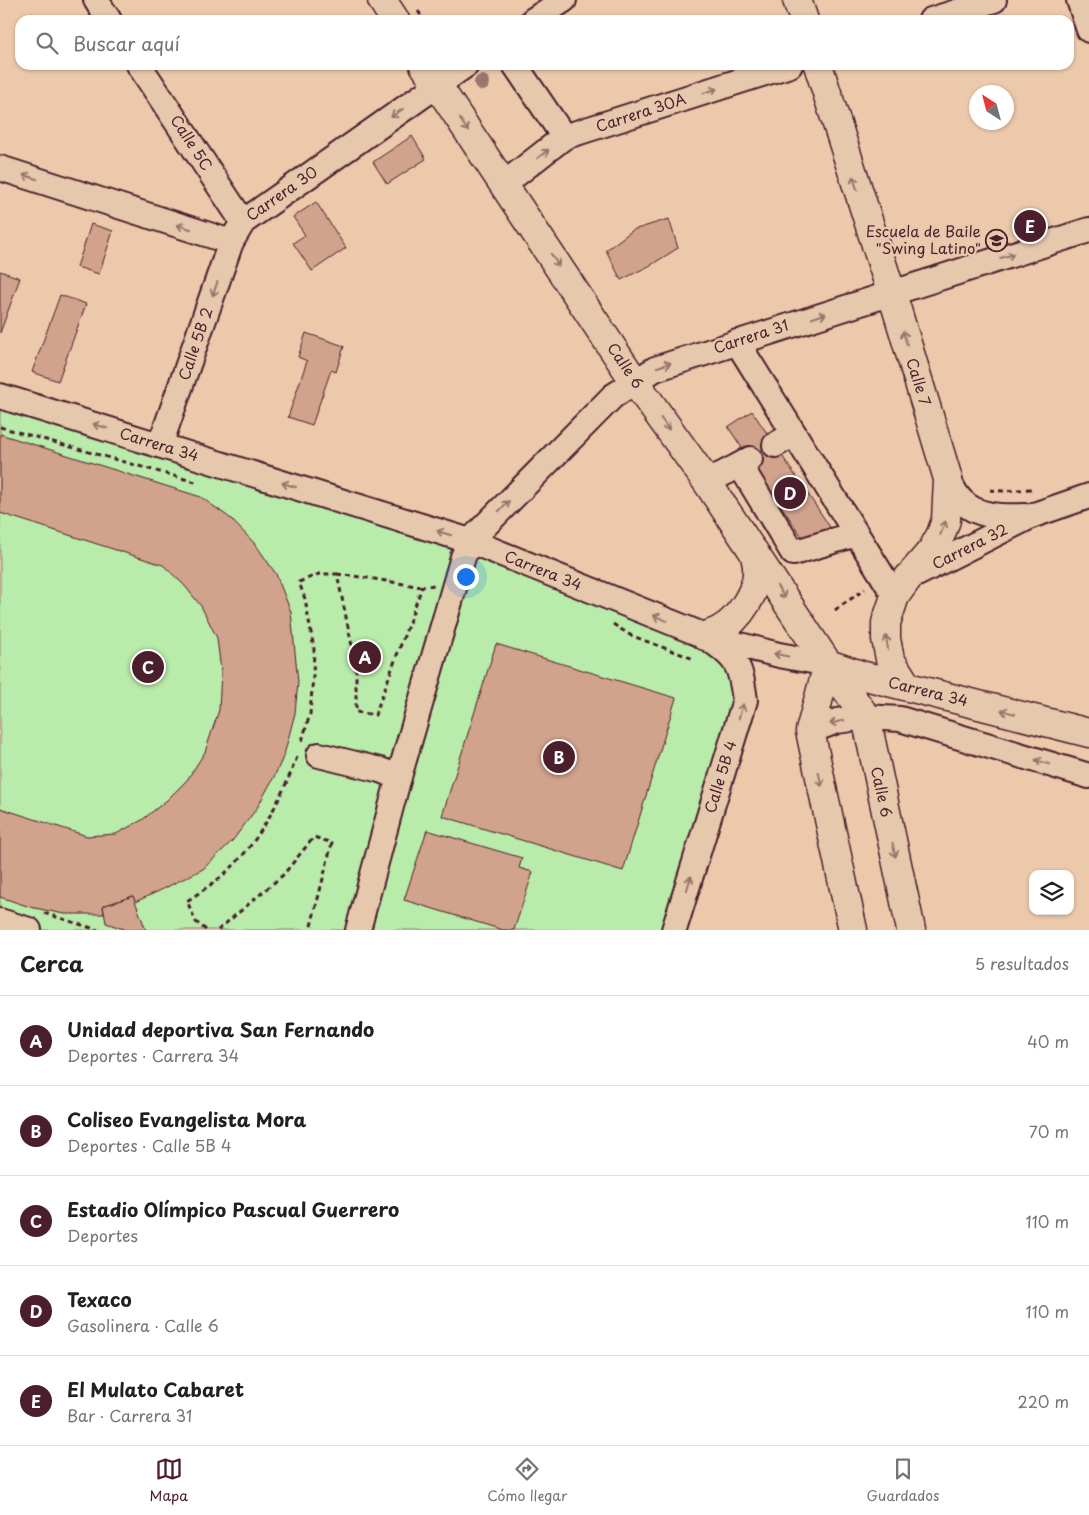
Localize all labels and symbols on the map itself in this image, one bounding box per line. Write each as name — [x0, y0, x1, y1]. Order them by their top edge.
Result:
one-way arrow — [702, 85, 718, 95]
north arrow — [969, 85, 1014, 130]
street label: Carrera 30A — [593, 86, 689, 137]
one-way arrow — [390, 108, 404, 118]
street label: Calle 5C — [166, 110, 219, 175]
one-way arrow — [459, 118, 469, 132]
one-way arrow — [536, 149, 550, 159]
street label: Carrera 30 — [241, 160, 322, 226]
one-way arrow — [22, 172, 38, 182]
one-way arrow — [850, 176, 860, 192]
pin: E — [1014, 207, 1046, 245]
place label: Escuela de Baile "Swing Latino" — [866, 219, 981, 259]
one-way arrow — [177, 222, 193, 232]
school or university icon: Escuela de Baile "Swing Latino" — [985, 229, 1009, 253]
one-way arrow — [999, 250, 1015, 260]
one-way arrow — [550, 253, 560, 267]
one-way arrow — [210, 280, 219, 296]
street label: Calle 5B 2 — [171, 304, 218, 383]
one-way arrow — [811, 310, 827, 320]
street label: Carrera 31 — [710, 313, 791, 359]
one-way arrow — [900, 330, 910, 346]
street label: Calle 6 — [602, 337, 650, 393]
street label: Calle 7 — [901, 355, 938, 409]
one-way arrow — [656, 360, 672, 370]
one-way arrow — [660, 417, 670, 431]
one-way arrow — [92, 421, 108, 431]
street label: Carrera 34 — [117, 421, 202, 467]
pin: D — [774, 474, 806, 512]
one-way arrow — [281, 479, 297, 489]
one-way arrow — [498, 500, 510, 512]
street label: Carrera 32 — [928, 517, 1011, 575]
one-way arrow — [938, 521, 948, 536]
one-way arrow — [436, 527, 452, 537]
street label: Carrera 34 — [501, 544, 586, 596]
your location — [453, 564, 479, 590]
one-way arrow — [776, 585, 786, 599]
one-way arrow — [653, 613, 668, 622]
one-way arrow — [882, 635, 892, 651]
pin: A — [349, 638, 381, 676]
pin: C — [132, 648, 164, 686]
one-way arrow — [773, 649, 789, 659]
street label: Carrera 34 — [886, 670, 971, 712]
one-way arrow — [737, 704, 747, 720]
one-way arrow — [1000, 707, 1016, 717]
one-way arrow — [830, 718, 846, 727]
street label: Calle 5B 4 — [698, 737, 742, 816]
pin: B — [543, 738, 575, 776]
one-way arrow — [1035, 757, 1051, 767]
street label: Calle 6 — [866, 764, 899, 819]
one-way arrow — [816, 770, 825, 786]
one-way arrow — [890, 842, 899, 858]
one-way arrow — [684, 876, 694, 892]

